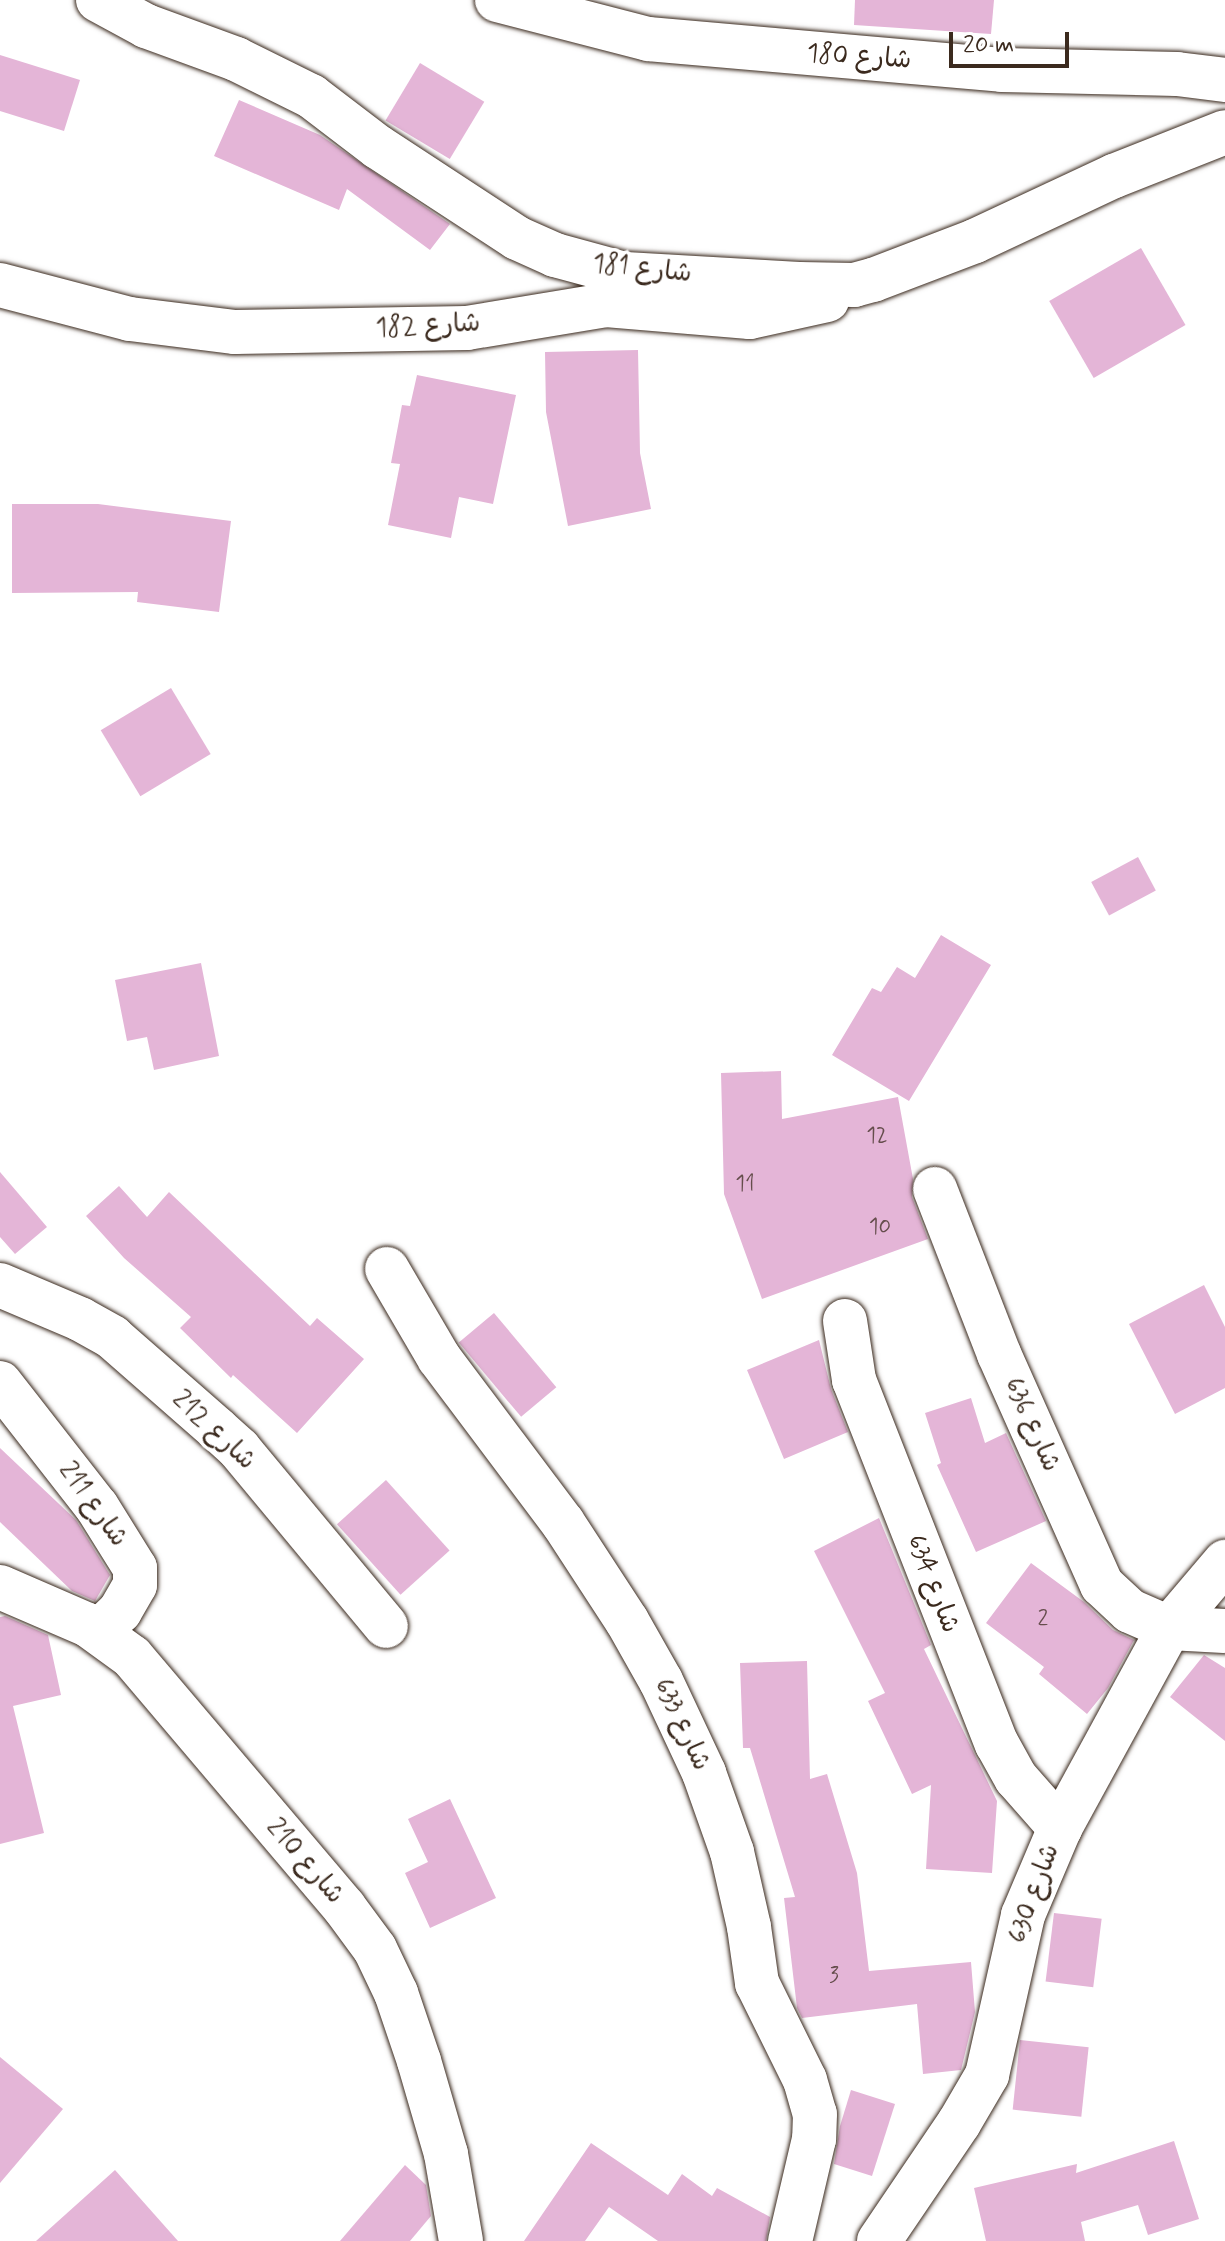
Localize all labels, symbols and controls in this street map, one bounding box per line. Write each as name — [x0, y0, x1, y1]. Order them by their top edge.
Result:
scale bar — [953, 16, 1073, 66]
text: 20 m — [963, 30, 1014, 61]
street label: شارع 180 — [806, 39, 912, 77]
street label: شارع 181 — [591, 249, 693, 291]
street label: شارع 182 — [375, 309, 481, 345]
house number: 12 — [866, 1124, 888, 1150]
house number: 11 — [735, 1172, 755, 1198]
house number: 10 — [869, 1215, 891, 1241]
street label: شارع 636 — [996, 1373, 1066, 1477]
street label: شارع 212 — [165, 1385, 261, 1477]
street label: شارع 211 — [51, 1456, 133, 1554]
street label: شارع 634 — [899, 1530, 965, 1638]
house number: 2 — [1038, 1607, 1048, 1633]
street label: شارع 633 — [646, 1674, 716, 1776]
street label: شارع 210 — [258, 1813, 350, 1911]
street label: شارع 630 — [1003, 1840, 1067, 1948]
house number: 3 — [829, 1964, 839, 1990]

